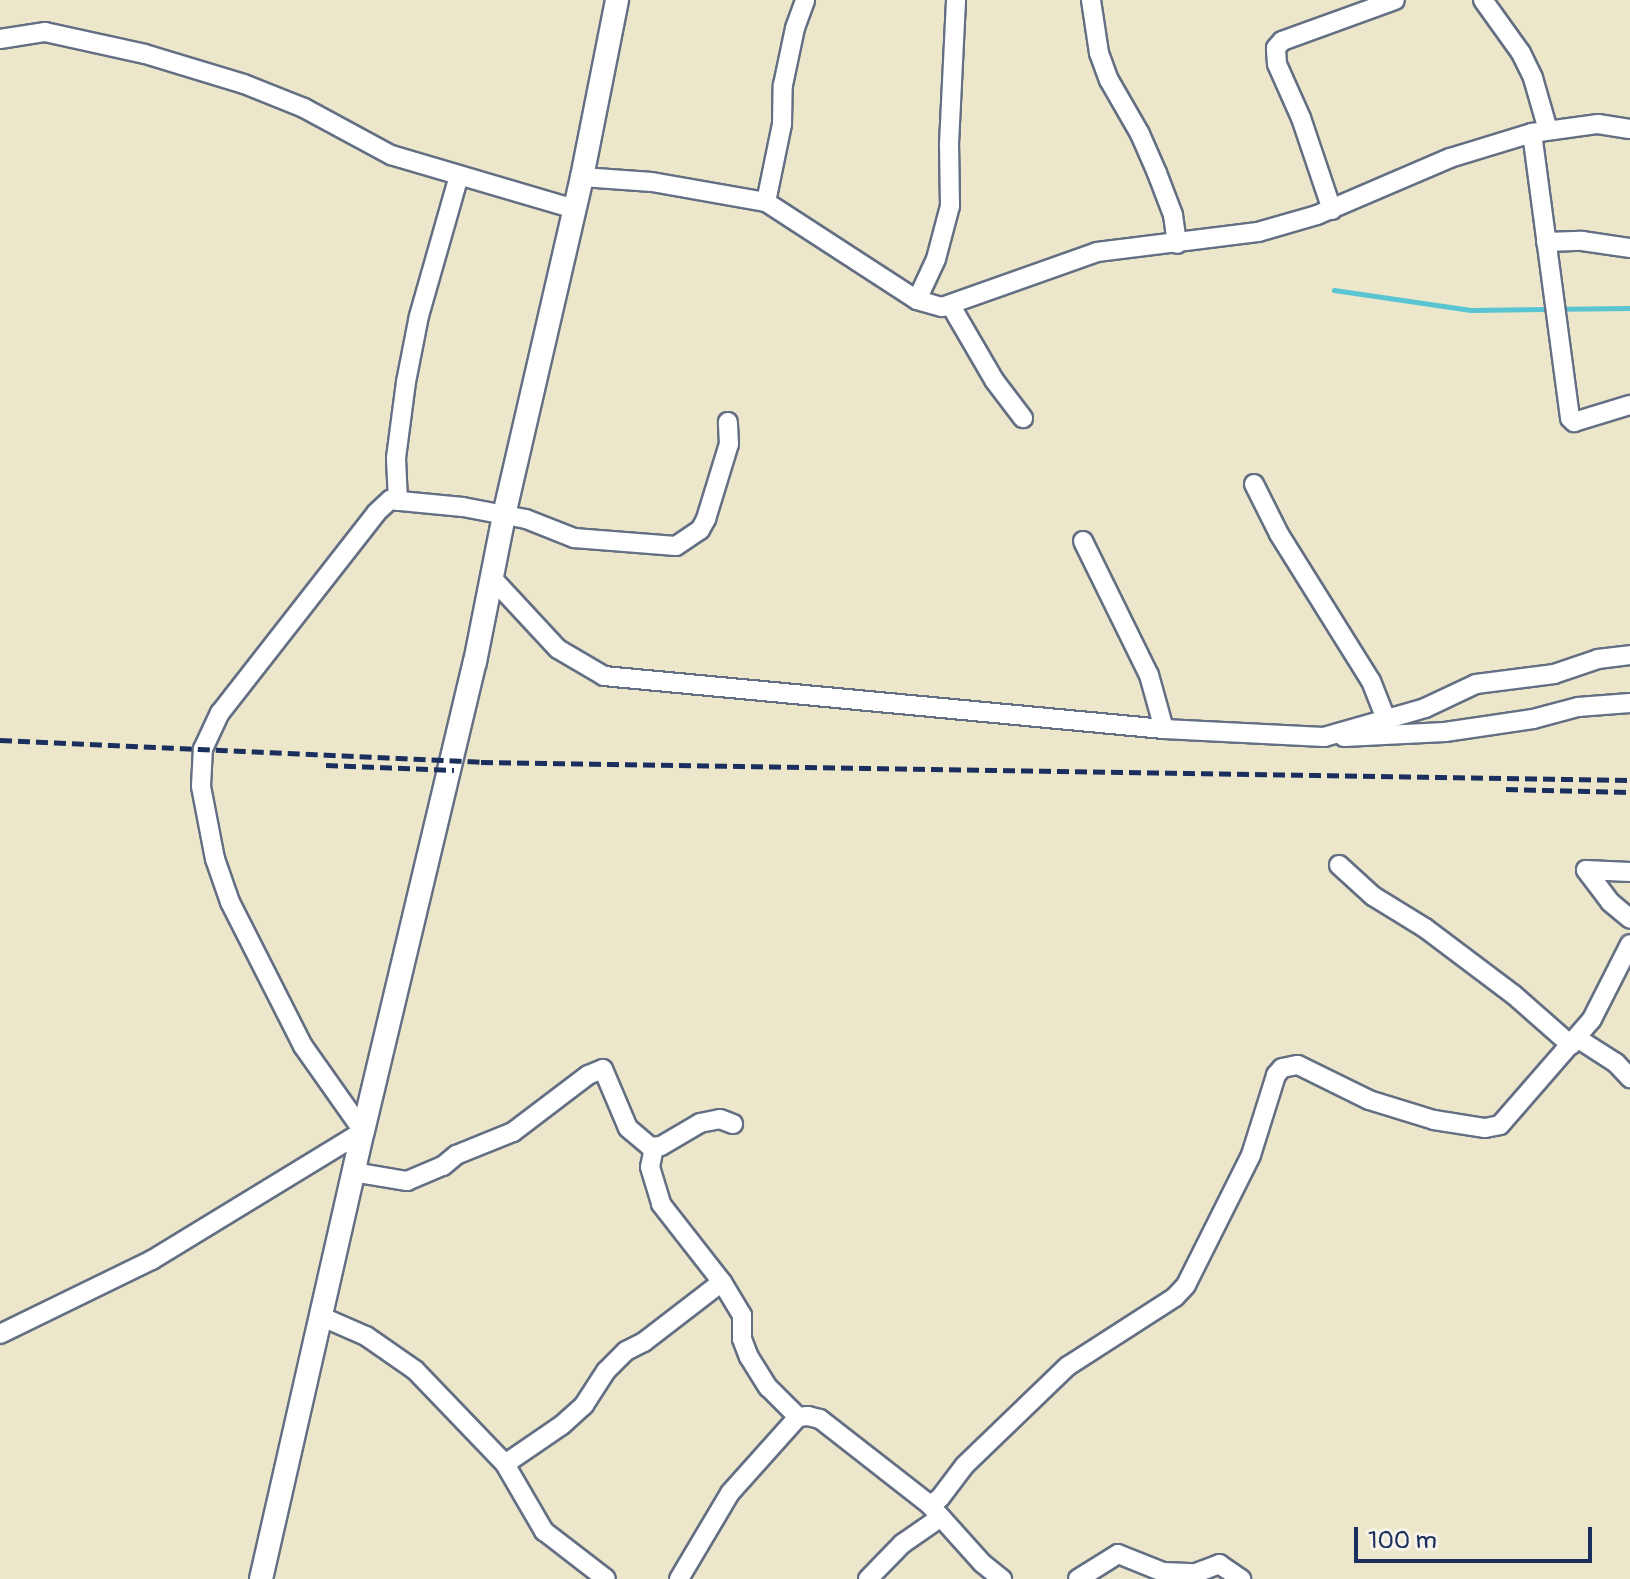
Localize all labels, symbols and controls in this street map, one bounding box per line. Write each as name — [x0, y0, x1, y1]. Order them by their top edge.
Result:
scale bar — [1358, 1511, 1596, 1561]
text: 100 m — [1368, 1526, 1437, 1555]

